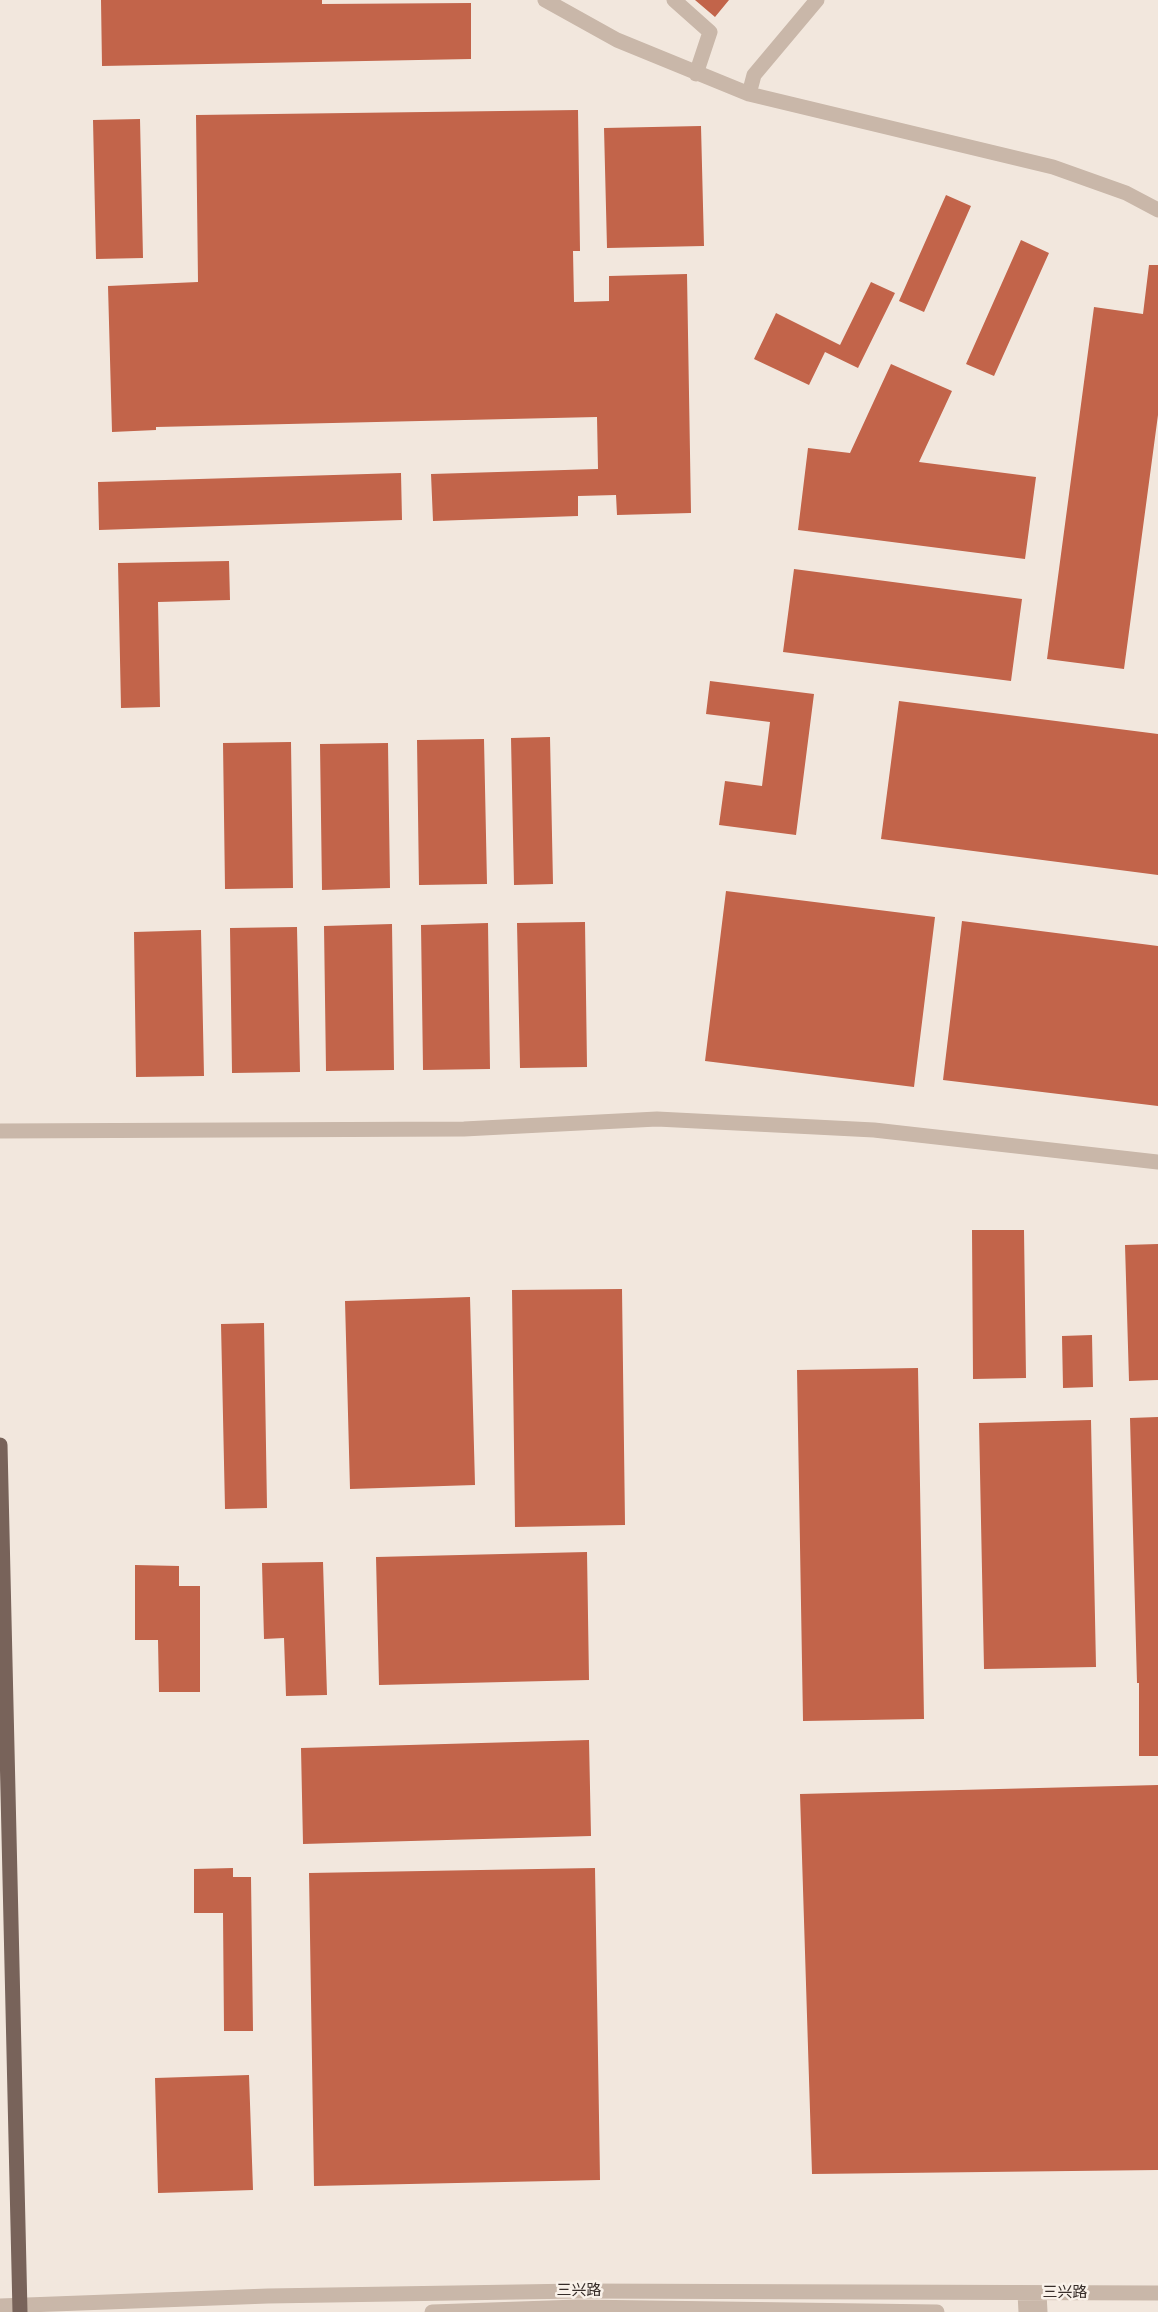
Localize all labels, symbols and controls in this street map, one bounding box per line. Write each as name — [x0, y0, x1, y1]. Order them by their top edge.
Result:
street label: 三兴路 — [557, 2282, 601, 2300]
street label: 三兴路 — [1043, 2284, 1087, 2302]

